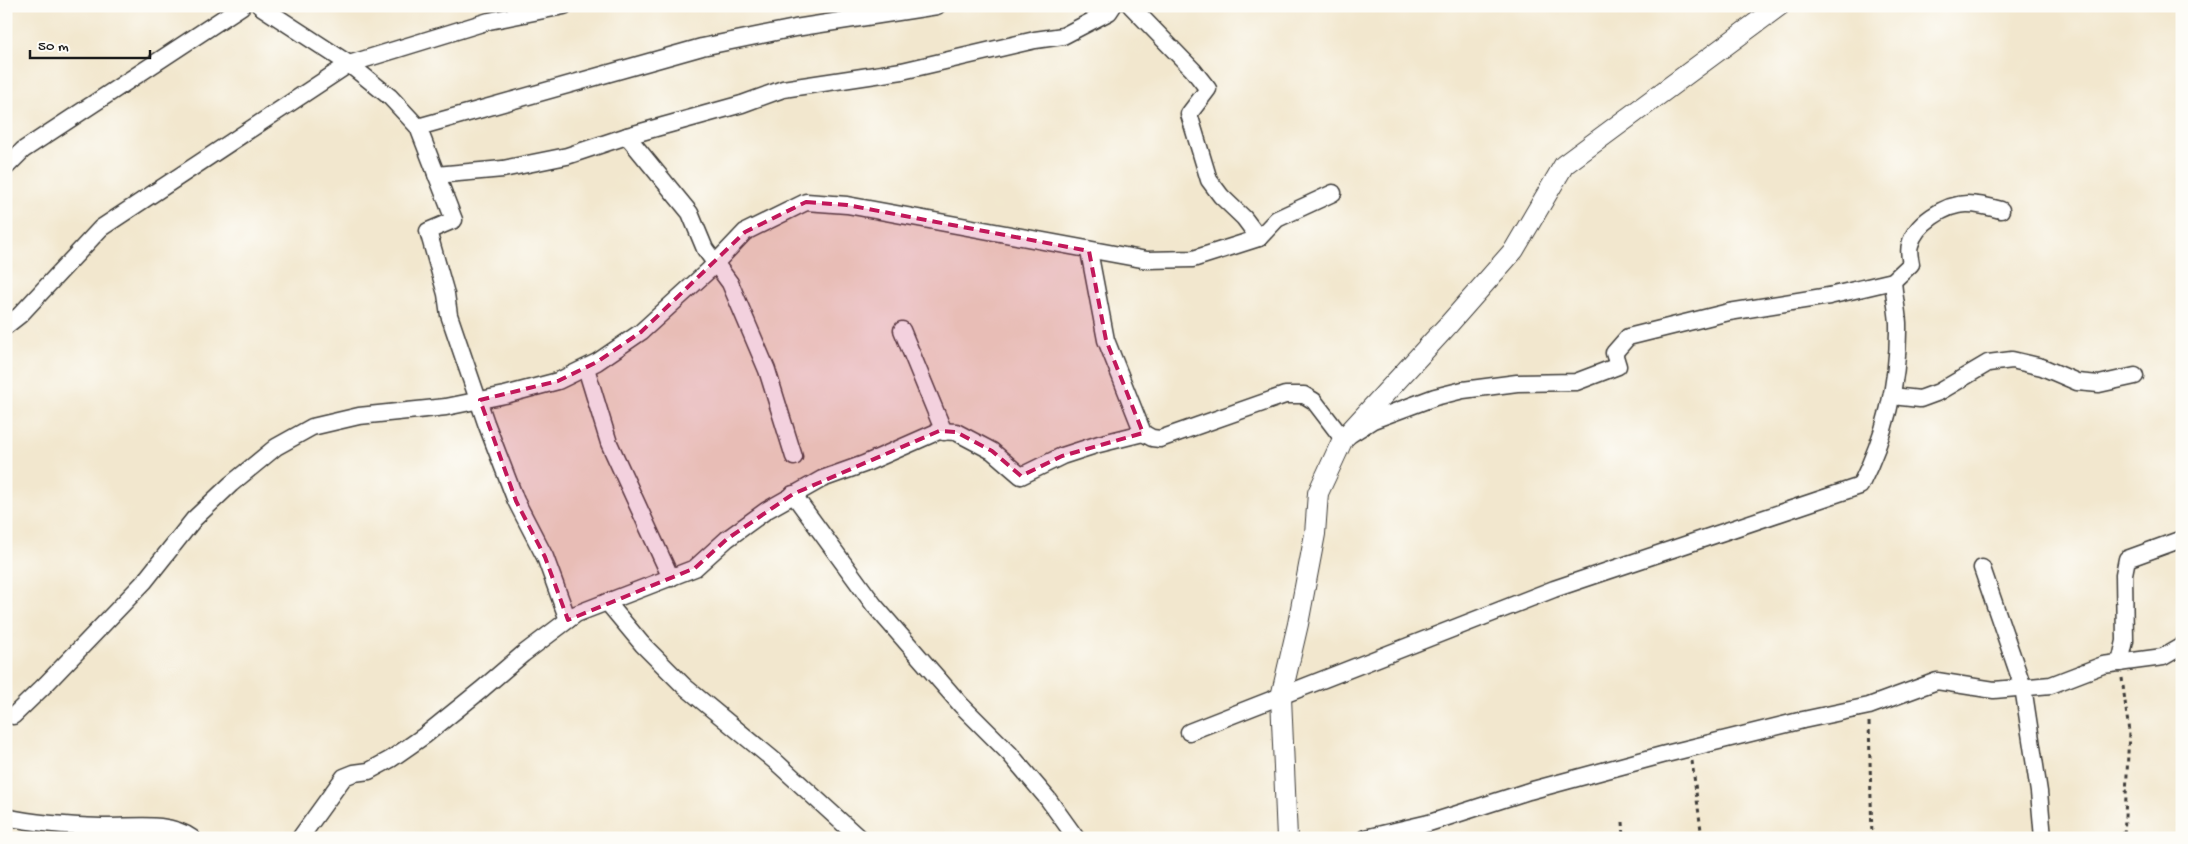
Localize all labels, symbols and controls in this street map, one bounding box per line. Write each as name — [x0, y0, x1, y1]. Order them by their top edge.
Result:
scale bar — [30, 28, 150, 60]
text: 50 m — [38, 38, 69, 56]

